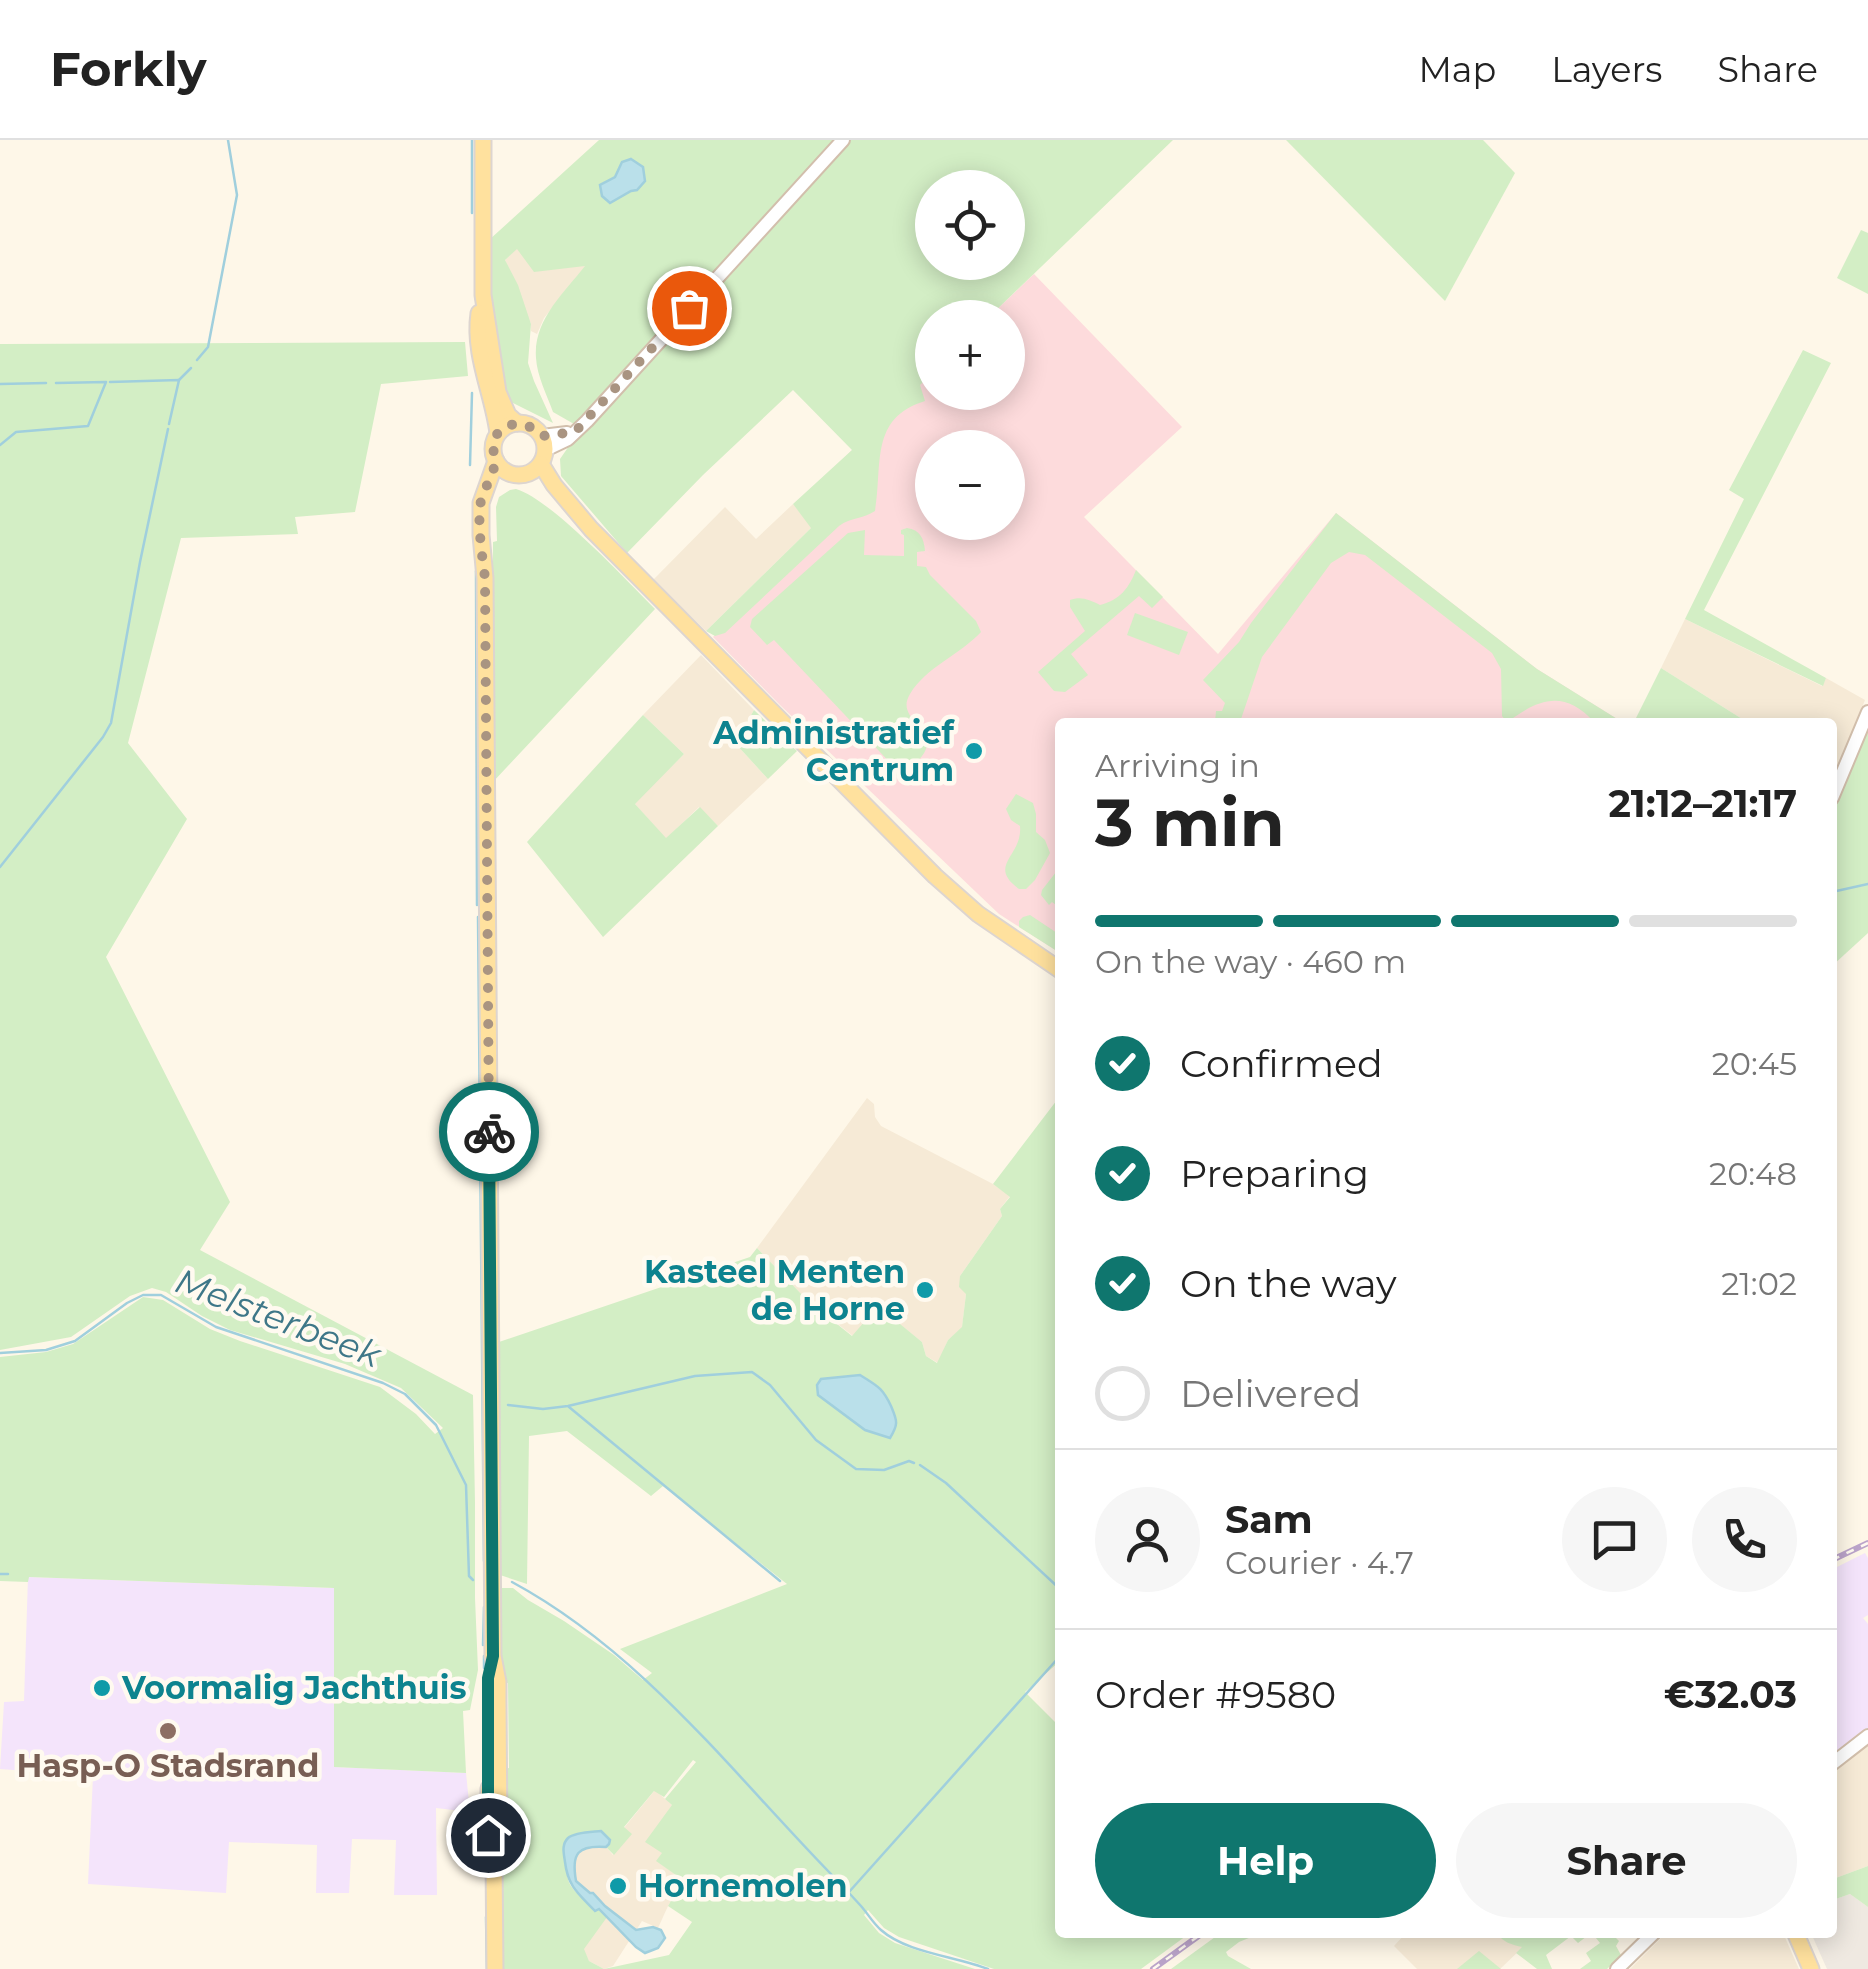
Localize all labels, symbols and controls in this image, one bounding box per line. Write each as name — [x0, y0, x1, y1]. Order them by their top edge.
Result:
text: Forkly — [50, 40, 207, 98]
text: Map — [1418, 48, 1496, 91]
text: Layers — [1551, 48, 1662, 91]
text: Share — [1717, 48, 1818, 91]
map controls — [915, 170, 1025, 540]
button: locate — [915, 170, 1025, 280]
pin — [647, 266, 732, 351]
icon: bag — [662, 281, 717, 336]
button: + — [915, 300, 1025, 410]
button: − — [915, 430, 1025, 540]
place label: Administratief Centrum — [712, 713, 956, 789]
marker: Administratief Centrum — [963, 740, 985, 762]
text: Arriving in — [1095, 746, 1260, 785]
text: 21:12–21:17 — [1608, 780, 1797, 827]
text: 3 min — [1095, 783, 1285, 862]
text: On the way · 460 m — [1095, 942, 1406, 981]
icon: check — [1095, 1036, 1150, 1091]
text: Confirmed — [1180, 1040, 1383, 1087]
text: 20:45 — [1712, 1044, 1797, 1083]
courier — [439, 1082, 539, 1182]
icon: bike — [462, 1105, 517, 1160]
icon: check — [1095, 1146, 1150, 1201]
text: Preparing — [1180, 1150, 1369, 1197]
text: 20:48 — [1709, 1154, 1797, 1193]
place label: Kasteel Menten de Horne — [644, 1252, 905, 1328]
icon: check — [1095, 1256, 1150, 1311]
water label: Melsterbeek — [169, 1259, 389, 1377]
text: On the way — [1180, 1260, 1397, 1307]
text: 21:02 — [1721, 1264, 1797, 1303]
marker: Kasteel Menten de Horne — [914, 1279, 936, 1301]
text: Delivered — [1180, 1370, 1361, 1417]
button: person — [1095, 1487, 1200, 1592]
button: chat — [1562, 1487, 1667, 1592]
button: phone — [1692, 1487, 1797, 1592]
text: Sam — [1225, 1496, 1313, 1543]
text: Courier · 4.7 — [1225, 1543, 1414, 1582]
place label: Voormalig Jachthuis — [121, 1668, 466, 1707]
text: Order #9580 — [1095, 1671, 1336, 1718]
text: €32.03 — [1664, 1671, 1797, 1718]
marker: Voormalig Jachthuis — [91, 1677, 113, 1699]
marker: Hasp-O Stadsrand — [157, 1720, 179, 1742]
place label: Hasp-O Stadsrand — [17, 1746, 319, 1785]
pin — [446, 1793, 531, 1878]
button: Help — [1095, 1803, 1436, 1918]
button: Share — [1456, 1803, 1797, 1918]
icon: home — [461, 1808, 516, 1863]
place label: Hornemolen — [638, 1866, 848, 1905]
marker: Hornemolen — [607, 1875, 629, 1897]

